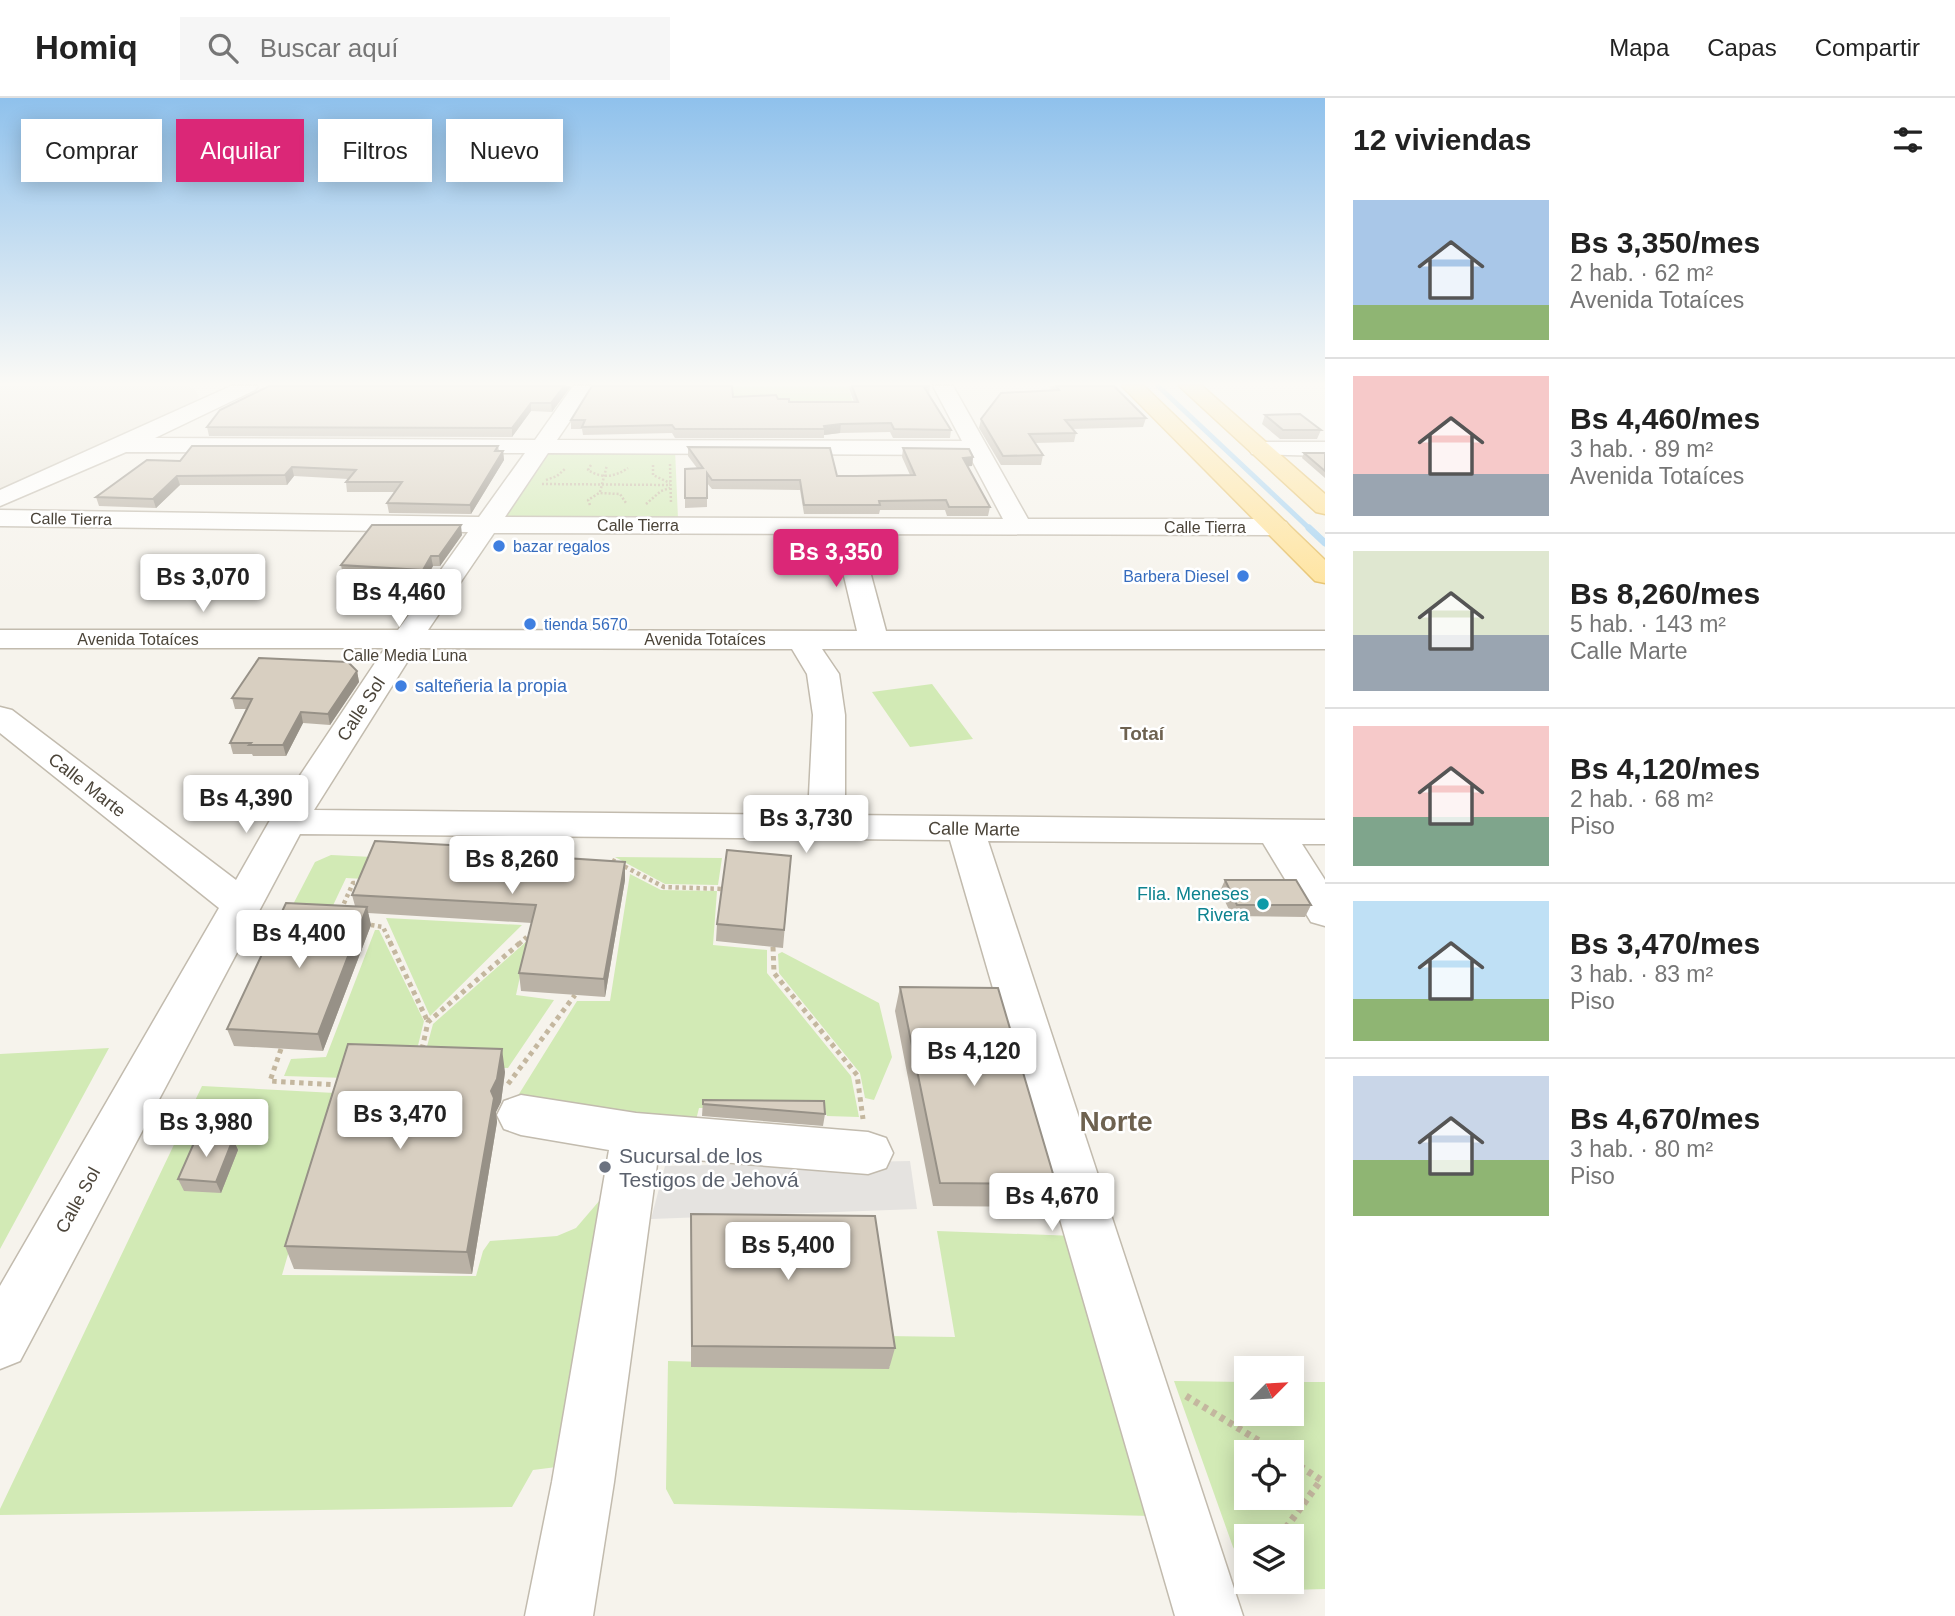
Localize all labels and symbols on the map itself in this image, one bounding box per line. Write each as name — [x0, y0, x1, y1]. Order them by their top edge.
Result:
street label: Calle Tierra — [30, 510, 112, 528]
street label: Calle Tierra — [597, 517, 679, 534]
street label: Calle Tierra — [1164, 519, 1246, 536]
pin: Bs 3,350 — [764, 530, 908, 589]
marker: bazar regalos — [491, 538, 507, 554]
place label: bazar regalos — [513, 538, 610, 555]
pin: Bs 3,070 — [131, 554, 275, 614]
place label: Barbera Diesel — [1123, 568, 1229, 585]
marker: Barbera Diesel — [1235, 568, 1251, 584]
pin: Bs 4,460 — [327, 570, 471, 629]
marker: tienda 5670 — [522, 616, 538, 632]
place label: tienda 5670 — [544, 616, 628, 633]
street label: Avenida Totaíces — [77, 631, 199, 648]
street label: Avenida Totaíces — [644, 631, 766, 648]
street label: Calle Media Luna — [343, 647, 467, 664]
street label: Calle Sol — [333, 673, 389, 745]
place label: salteñeria la propia — [415, 676, 568, 696]
marker: salteñeria la propia — [393, 678, 409, 694]
district label: Totaí — [1120, 723, 1165, 744]
street label: Calle Marte — [45, 749, 129, 821]
pin: Bs 4,390 — [174, 776, 318, 835]
pin: Bs 3,730 — [734, 796, 878, 855]
street label: Calle Marte — [928, 818, 1020, 840]
pin: Bs 8,260 — [440, 836, 584, 896]
place label: Flia. Meneses Rivera — [1137, 884, 1250, 925]
marker: Flia. Meneses Rivera — [1255, 896, 1271, 912]
pin: Bs 4,400 — [227, 910, 371, 970]
pin: Bs 4,120 — [902, 1028, 1046, 1088]
pin: Bs 3,470 — [328, 1091, 472, 1151]
pin: Bs 3,980 — [134, 1100, 278, 1159]
district label: Norte — [1079, 1106, 1153, 1137]
place label: Sucursal de los Testigos de Jehová — [619, 1144, 799, 1191]
marker: Sucursal de los Testigos de Jehová — [597, 1159, 613, 1175]
street label: Calle Sol — [52, 1164, 104, 1236]
pin: Bs 4,670 — [980, 1174, 1124, 1233]
pin: Bs 5,400 — [716, 1222, 860, 1282]
north arrow — [1234, 1356, 1304, 1426]

